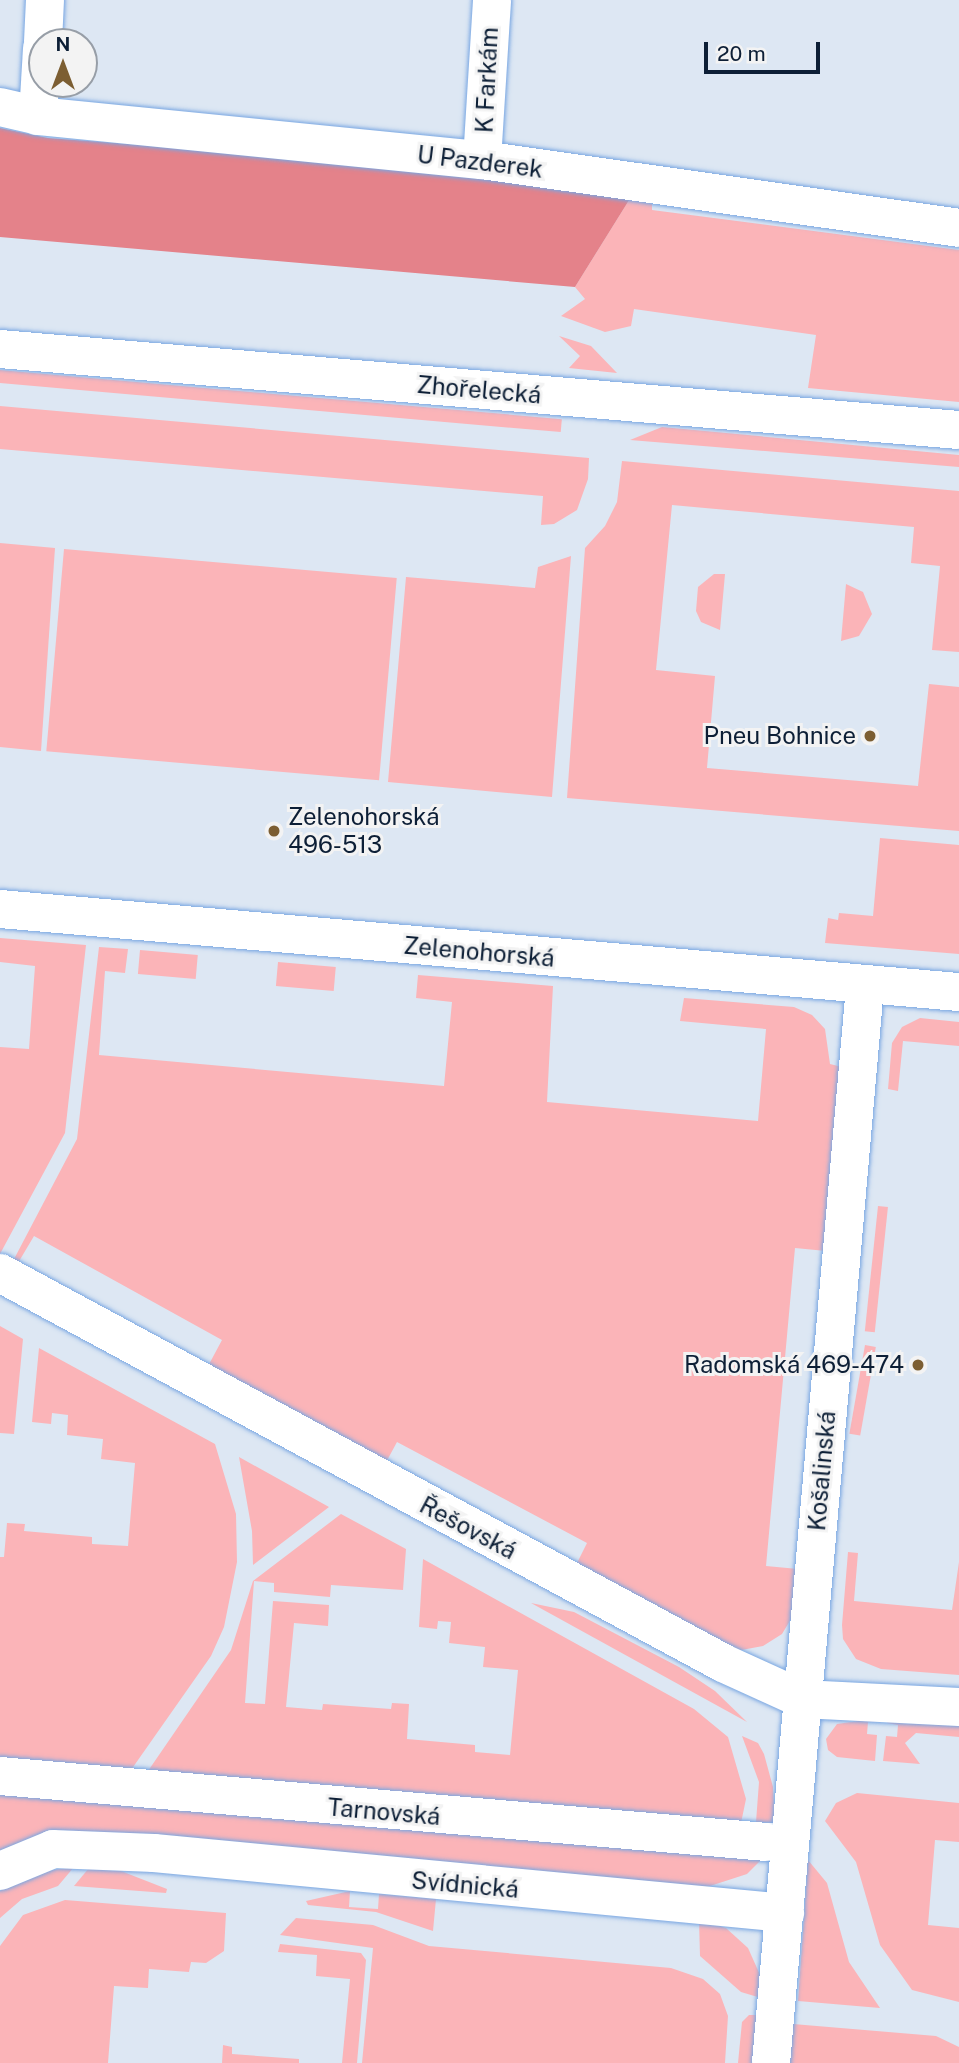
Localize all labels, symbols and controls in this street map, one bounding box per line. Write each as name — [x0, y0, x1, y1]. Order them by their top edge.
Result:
street label: K Farkám — [470, 26, 504, 134]
north arrow — [28, 28, 98, 98]
scale bar — [707, 28, 822, 72]
text: N — [56, 33, 70, 55]
text: 20 m — [717, 41, 766, 66]
street label: U Pazderek — [415, 140, 545, 184]
street label: Zhořelecká — [416, 370, 542, 410]
place label: Pneu Bohnice — [704, 722, 856, 750]
marker: Pneu Bohnice — [862, 728, 878, 744]
place label: Zelenohorská 496-513 — [288, 803, 439, 859]
marker: Zelenohorská 496-513 — [266, 823, 282, 839]
street label: Zelenohorská — [402, 931, 556, 973]
place label: Radomská 469-474 — [684, 1351, 904, 1379]
marker: Radomská 469-474 — [910, 1357, 926, 1373]
street label: Košalinská — [802, 1410, 842, 1532]
street label: Řešovská — [415, 1491, 521, 1565]
street label: Tarnovská — [326, 1793, 442, 1831]
street label: Svídnická — [410, 1866, 520, 1904]

